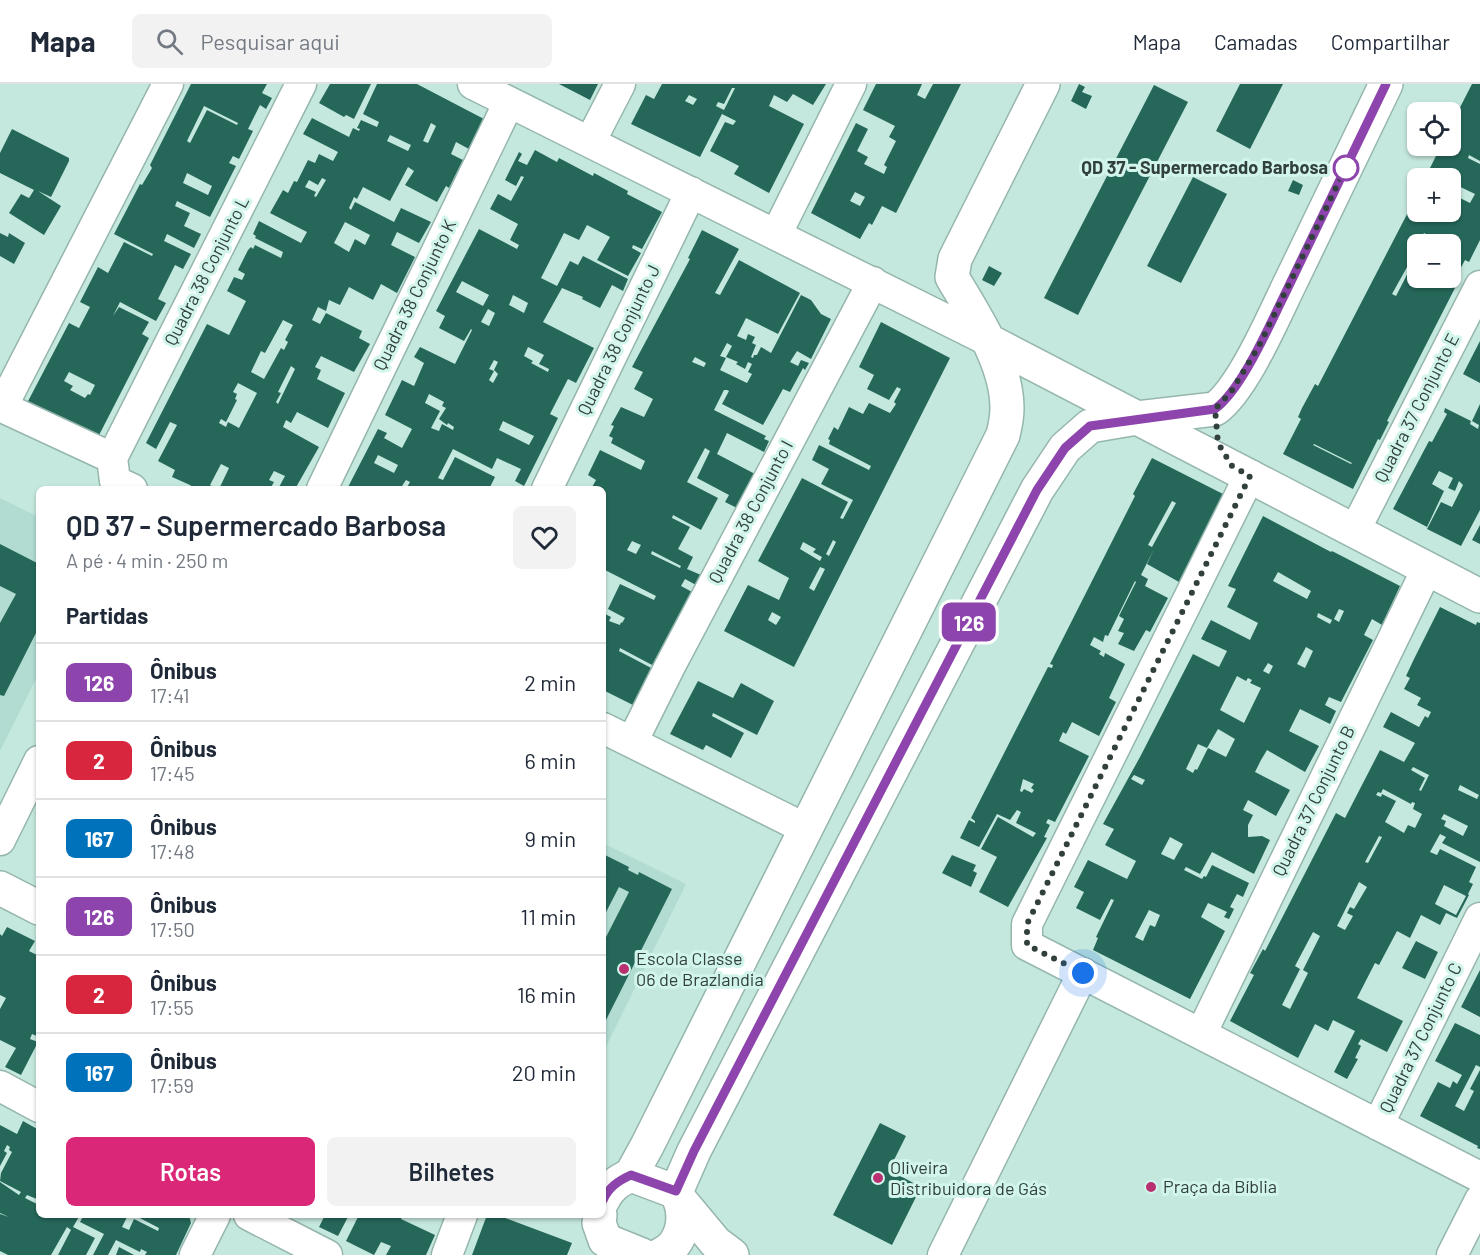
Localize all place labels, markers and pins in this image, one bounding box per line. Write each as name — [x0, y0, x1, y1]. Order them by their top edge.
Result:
marker: QD 37 - Supermercado Barbosa — [1333, 155, 1359, 181]
place label: QD 37 - Supermercado Barbosa — [1081, 156, 1328, 178]
place label: Escola Classe 06 de Brazlandia — [636, 947, 764, 990]
marker: Escola Classe 06 de Brazlandia — [617, 962, 631, 976]
place label: Oliveira Distribuidora de Gás — [890, 1156, 1047, 1199]
marker: Oliveira Distribuidora de Gás — [871, 1171, 885, 1185]
place label: Praça da Bíblia — [1163, 1175, 1277, 1197]
marker: Praça da Bíblia — [1144, 1180, 1158, 1194]

